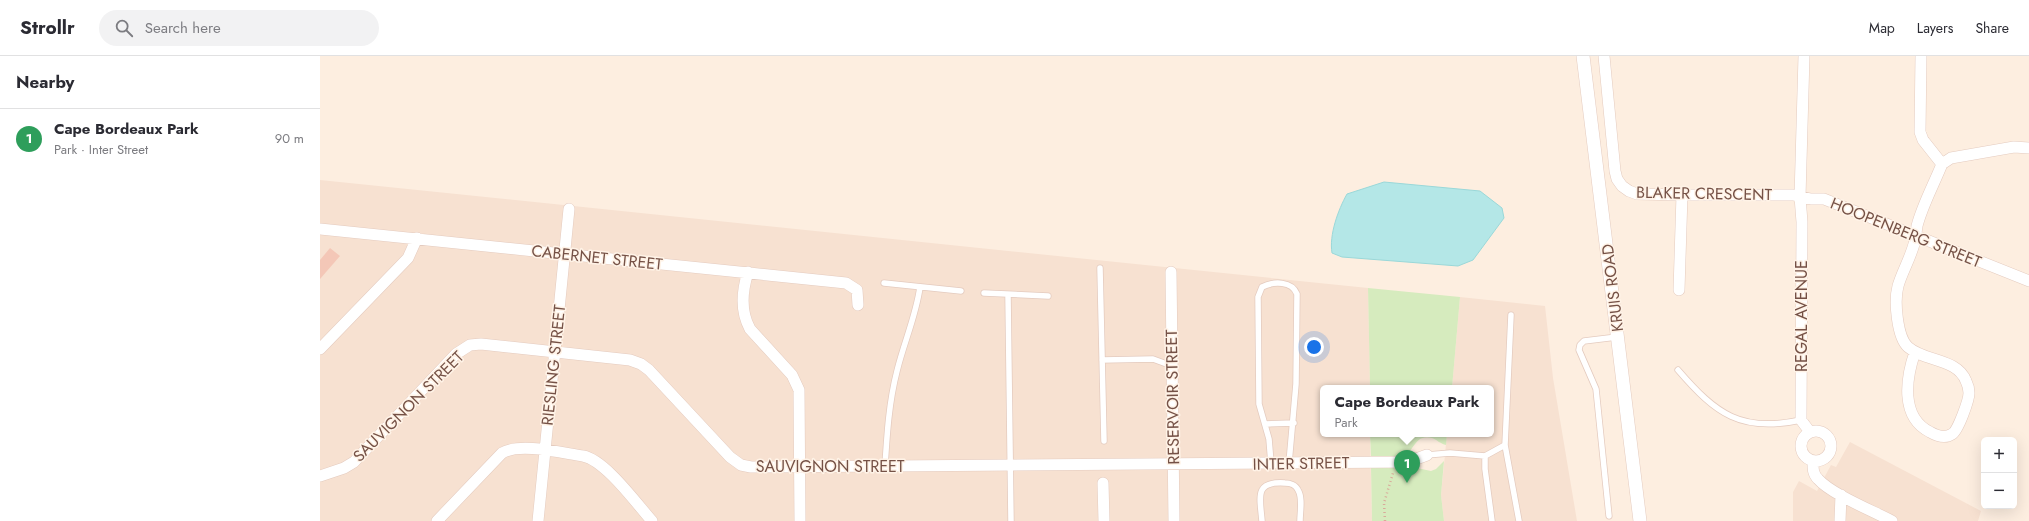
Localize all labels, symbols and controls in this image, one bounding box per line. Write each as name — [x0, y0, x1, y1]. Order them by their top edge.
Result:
search box — [99, 10, 379, 46]
text: Strollr — [20, 14, 75, 41]
icon: search — [113, 17, 135, 39]
text: Search here — [145, 17, 221, 39]
text: Map — [1869, 18, 1895, 38]
text: Layers — [1917, 18, 1953, 38]
text: Share — [1975, 18, 2009, 38]
text: Nearby — [16, 70, 74, 94]
text: Cape Bordeaux Park — [54, 118, 199, 140]
text: 1 — [26, 129, 32, 148]
text: 90 m — [275, 129, 304, 148]
text: Park · Inter Street — [54, 140, 148, 159]
street label: BLAKER CRESCENT — [1636, 181, 1773, 206]
street label: HOOPENBERG STREET — [1827, 192, 1985, 273]
street label: CABERNET STREET — [530, 239, 664, 276]
street label: KRUIS ROAD — [1596, 243, 1629, 333]
street label: REGAL AVENUE — [1790, 260, 1813, 372]
street label: RIESLING STREET — [536, 303, 571, 427]
street label: RESERVOIR STREET — [1160, 329, 1185, 465]
your location — [1304, 337, 1324, 357]
street label: SAUVIGNON STREET — [348, 345, 469, 467]
popup — [1320, 385, 1494, 437]
text: Cape Bordeaux Park — [1335, 391, 1479, 413]
text: Park — [1335, 413, 1358, 432]
map controls — [1981, 437, 2017, 509]
button: + — [1981, 437, 2017, 473]
pin: 1 — [1394, 450, 1420, 483]
street label: INTER STREET — [1253, 451, 1350, 476]
street label: SAUVIGNON STREET — [756, 455, 905, 478]
button: − — [1981, 473, 2017, 509]

